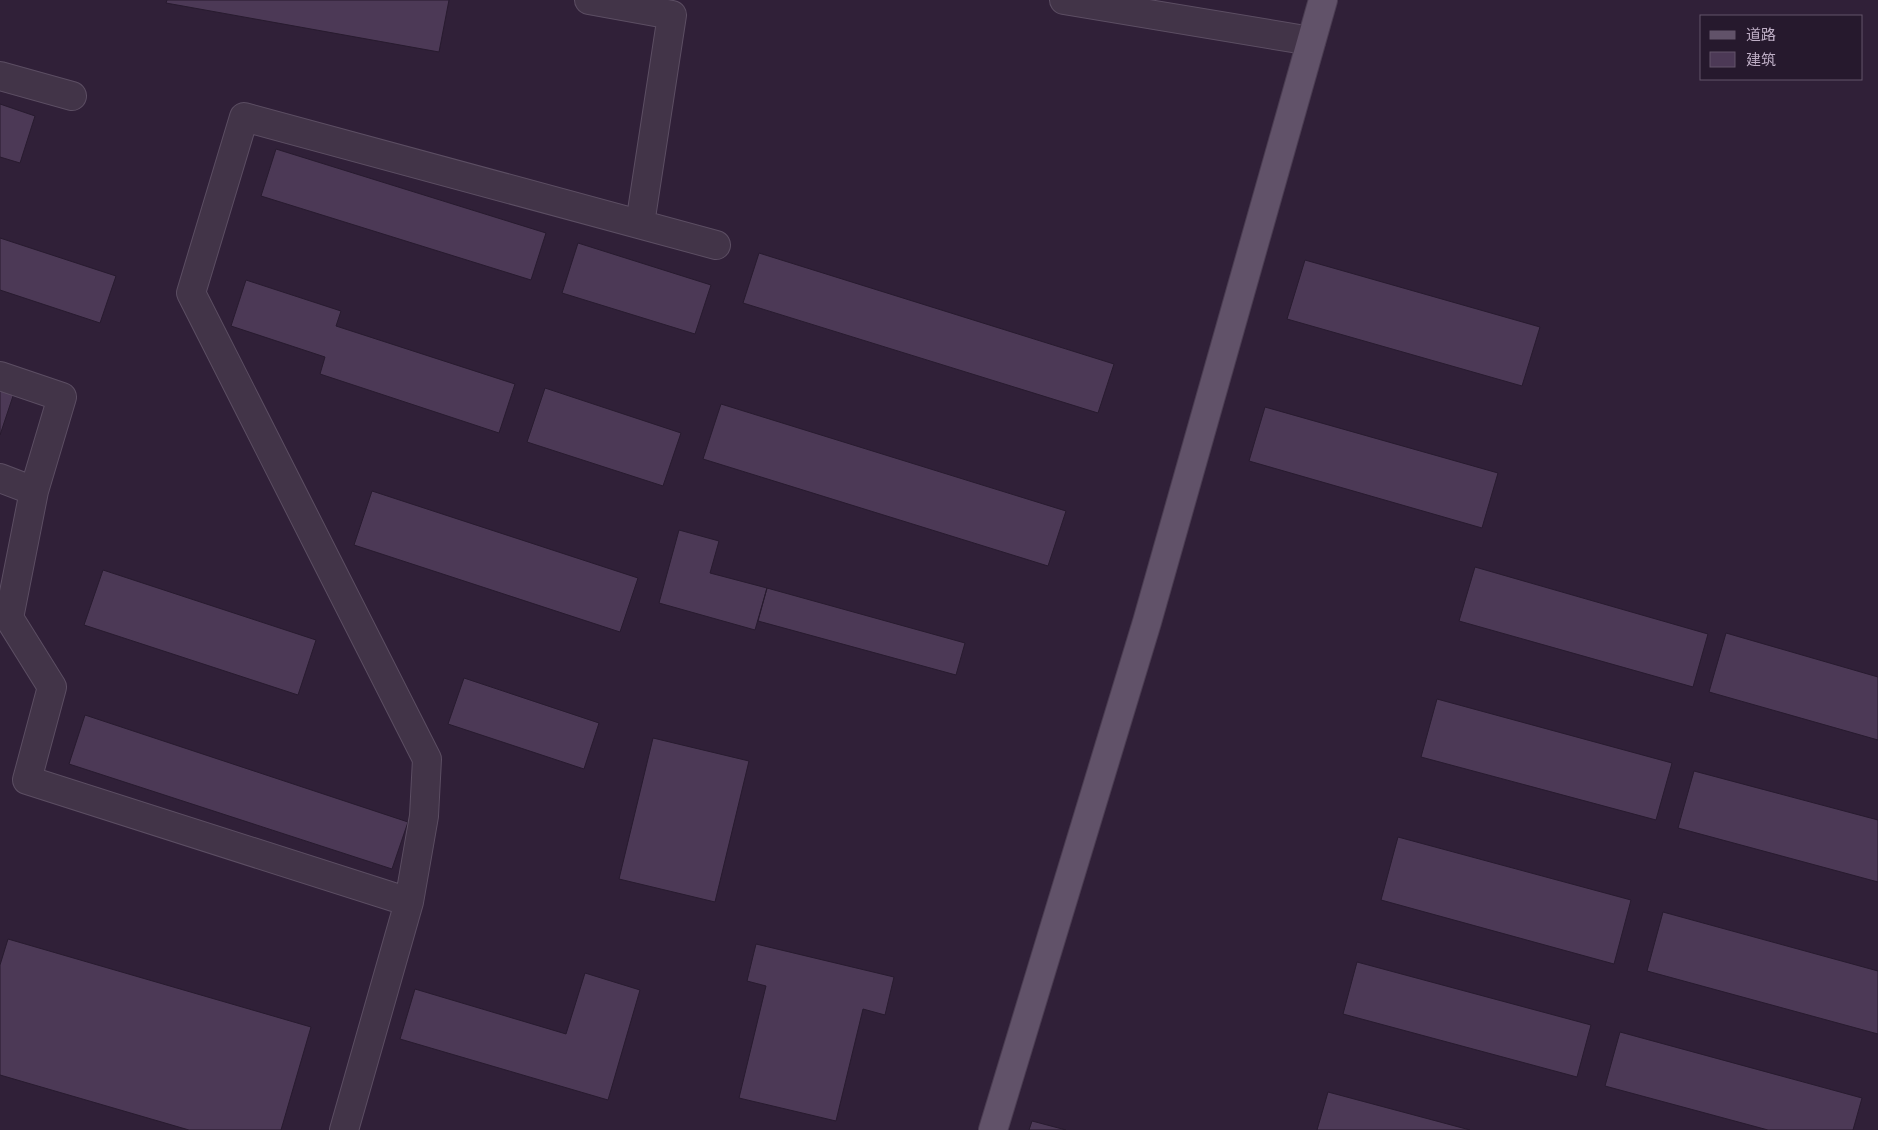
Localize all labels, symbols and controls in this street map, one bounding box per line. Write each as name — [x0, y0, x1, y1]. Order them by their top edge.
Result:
legend — [1700, 15, 1863, 80]
text: 道路 — [1746, 25, 1776, 45]
text: 建筑 — [1746, 50, 1776, 70]

